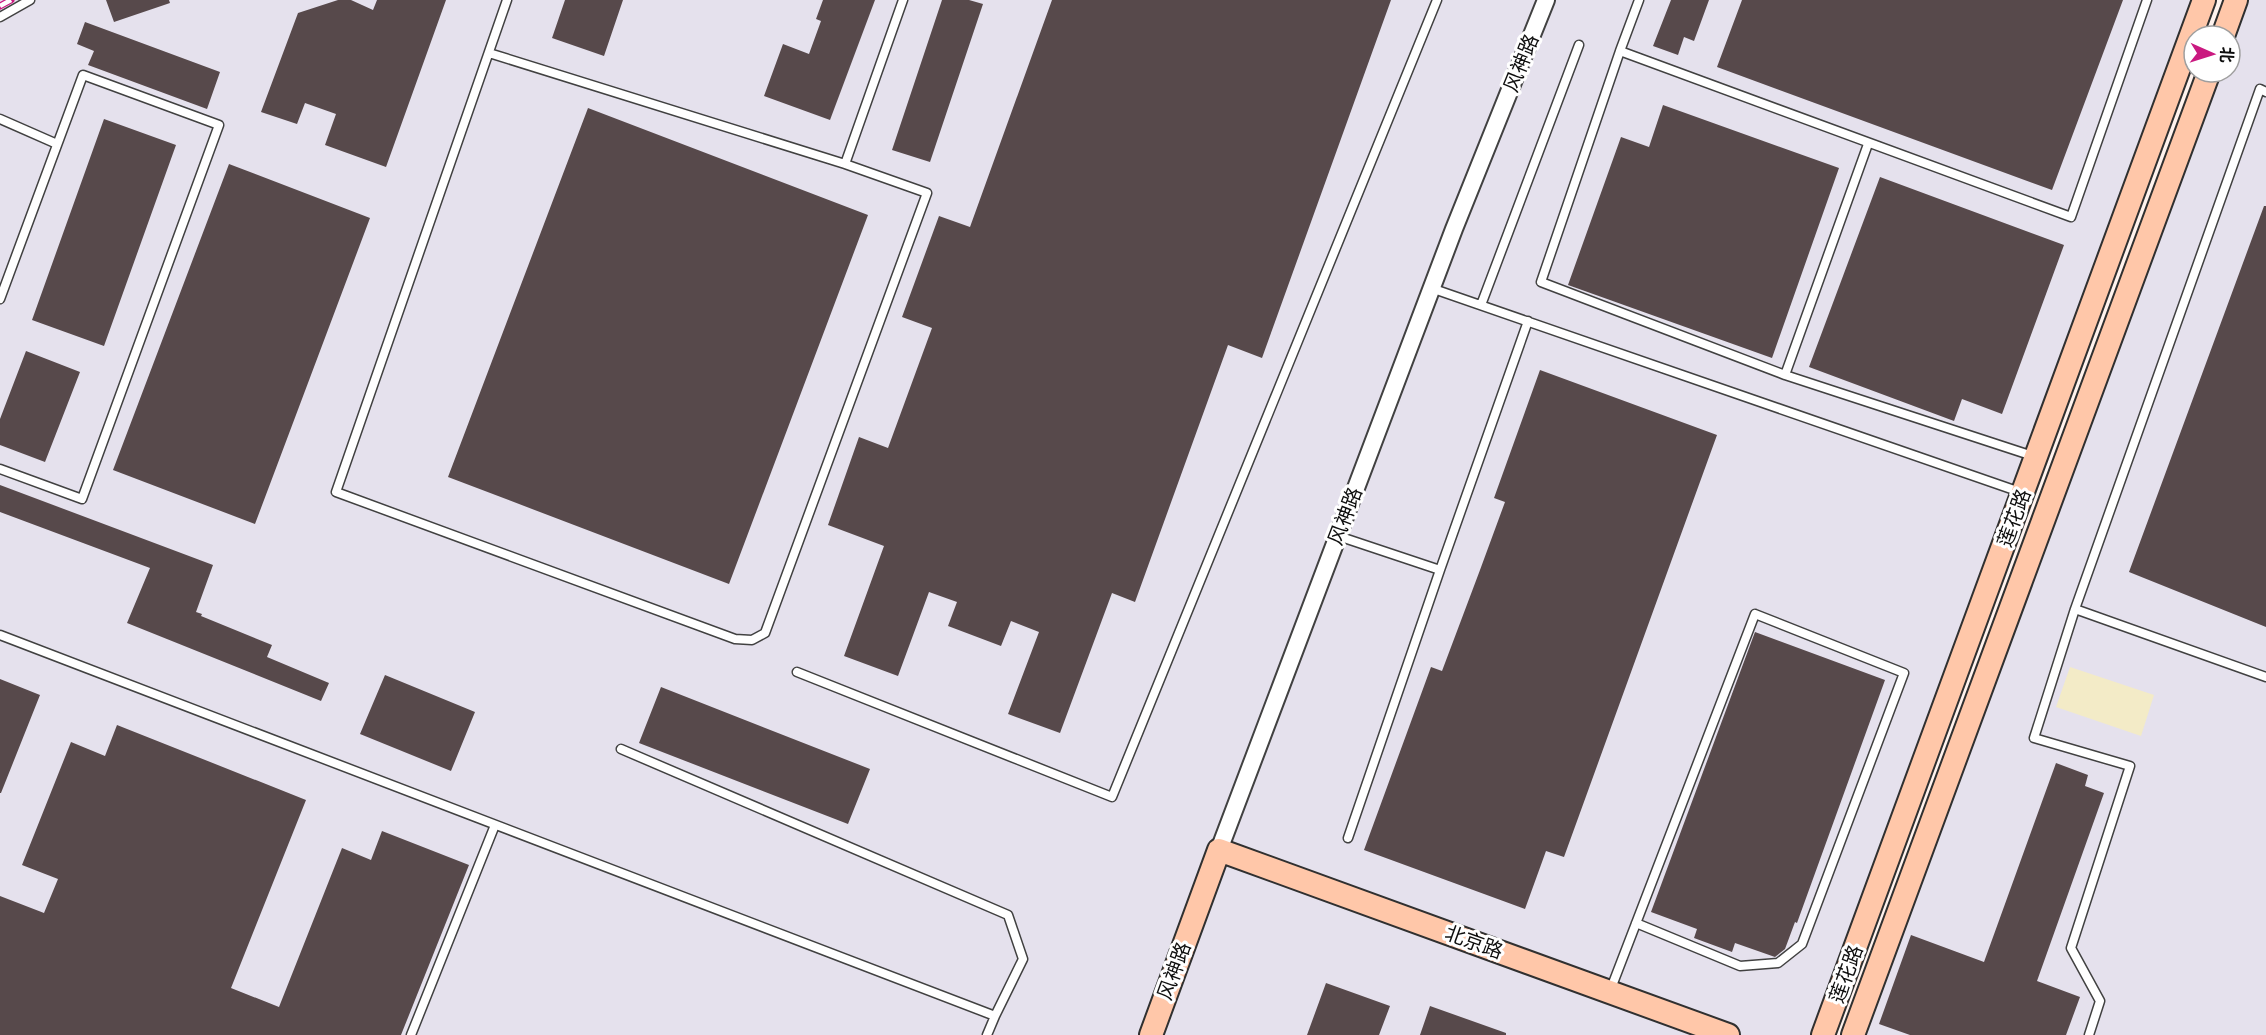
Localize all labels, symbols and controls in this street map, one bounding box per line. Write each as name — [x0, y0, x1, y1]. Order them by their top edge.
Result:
north arrow — [2182, 24, 2242, 84]
street label: 风神路 — [1499, 31, 1543, 95]
text: 北 — [2217, 46, 2236, 63]
street label: 风神路 — [1323, 484, 1367, 548]
street label: 莲花路 — [1992, 486, 2036, 550]
street label: 北京路 — [1442, 920, 1506, 964]
street label: 风神路 — [1152, 939, 1196, 1003]
street label: 莲花路 — [1824, 942, 1868, 1006]

